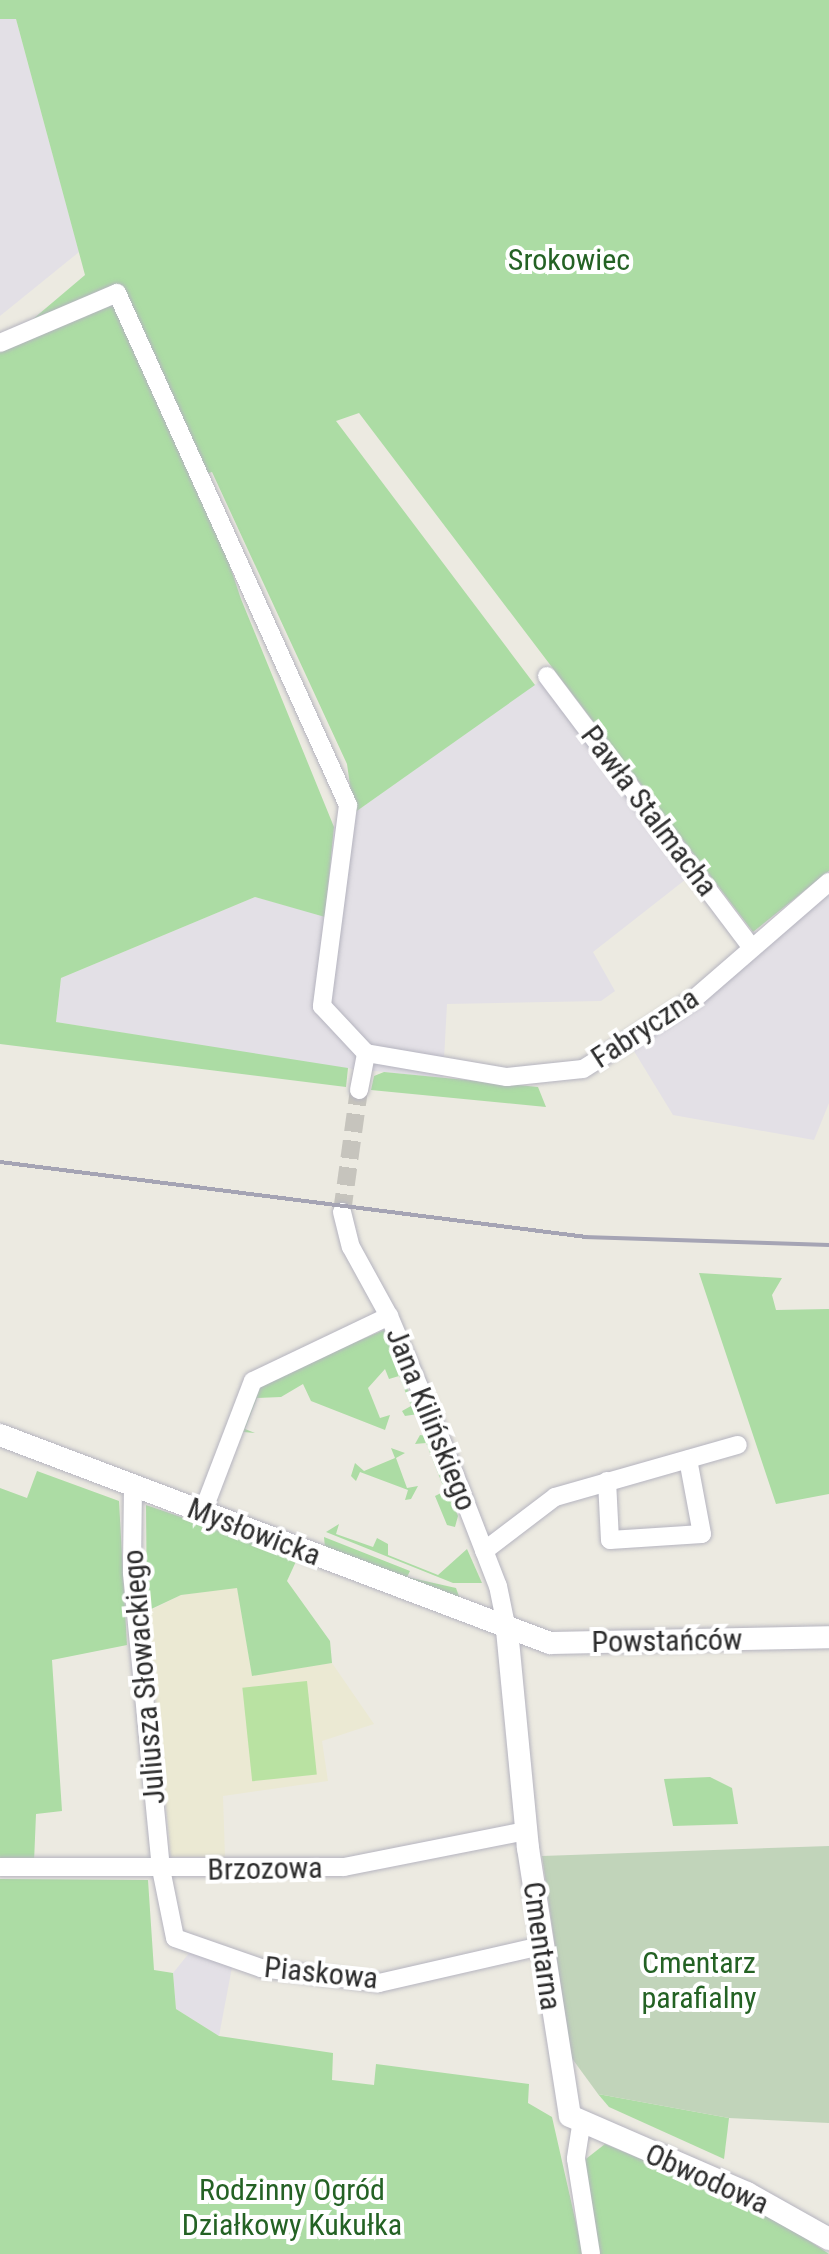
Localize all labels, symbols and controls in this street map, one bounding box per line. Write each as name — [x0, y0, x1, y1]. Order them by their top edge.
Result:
park label: Srokowiec — [508, 242, 630, 278]
street label: Pawła Stalmacha — [573, 719, 725, 903]
street label: Fabryczna — [585, 980, 705, 1076]
street label: Jana Kilińskiego — [378, 1322, 484, 1516]
street label: Mysłowicka — [182, 1490, 326, 1574]
street label: Juliusza Słowackiego — [115, 1548, 173, 1806]
street label: Powstańców — [591, 1622, 743, 1660]
street label: Brzozowa — [207, 1850, 323, 1888]
street label: Cmentarna — [515, 1879, 569, 2013]
park label: Cmentarz parafialny — [641, 1945, 757, 2016]
street label: Piaskowa — [262, 1949, 380, 1997]
street label: Obwodowa — [640, 2136, 774, 2222]
park label: Rodzinny Ogród Działkowy Kukułka — [182, 2172, 402, 2242]

